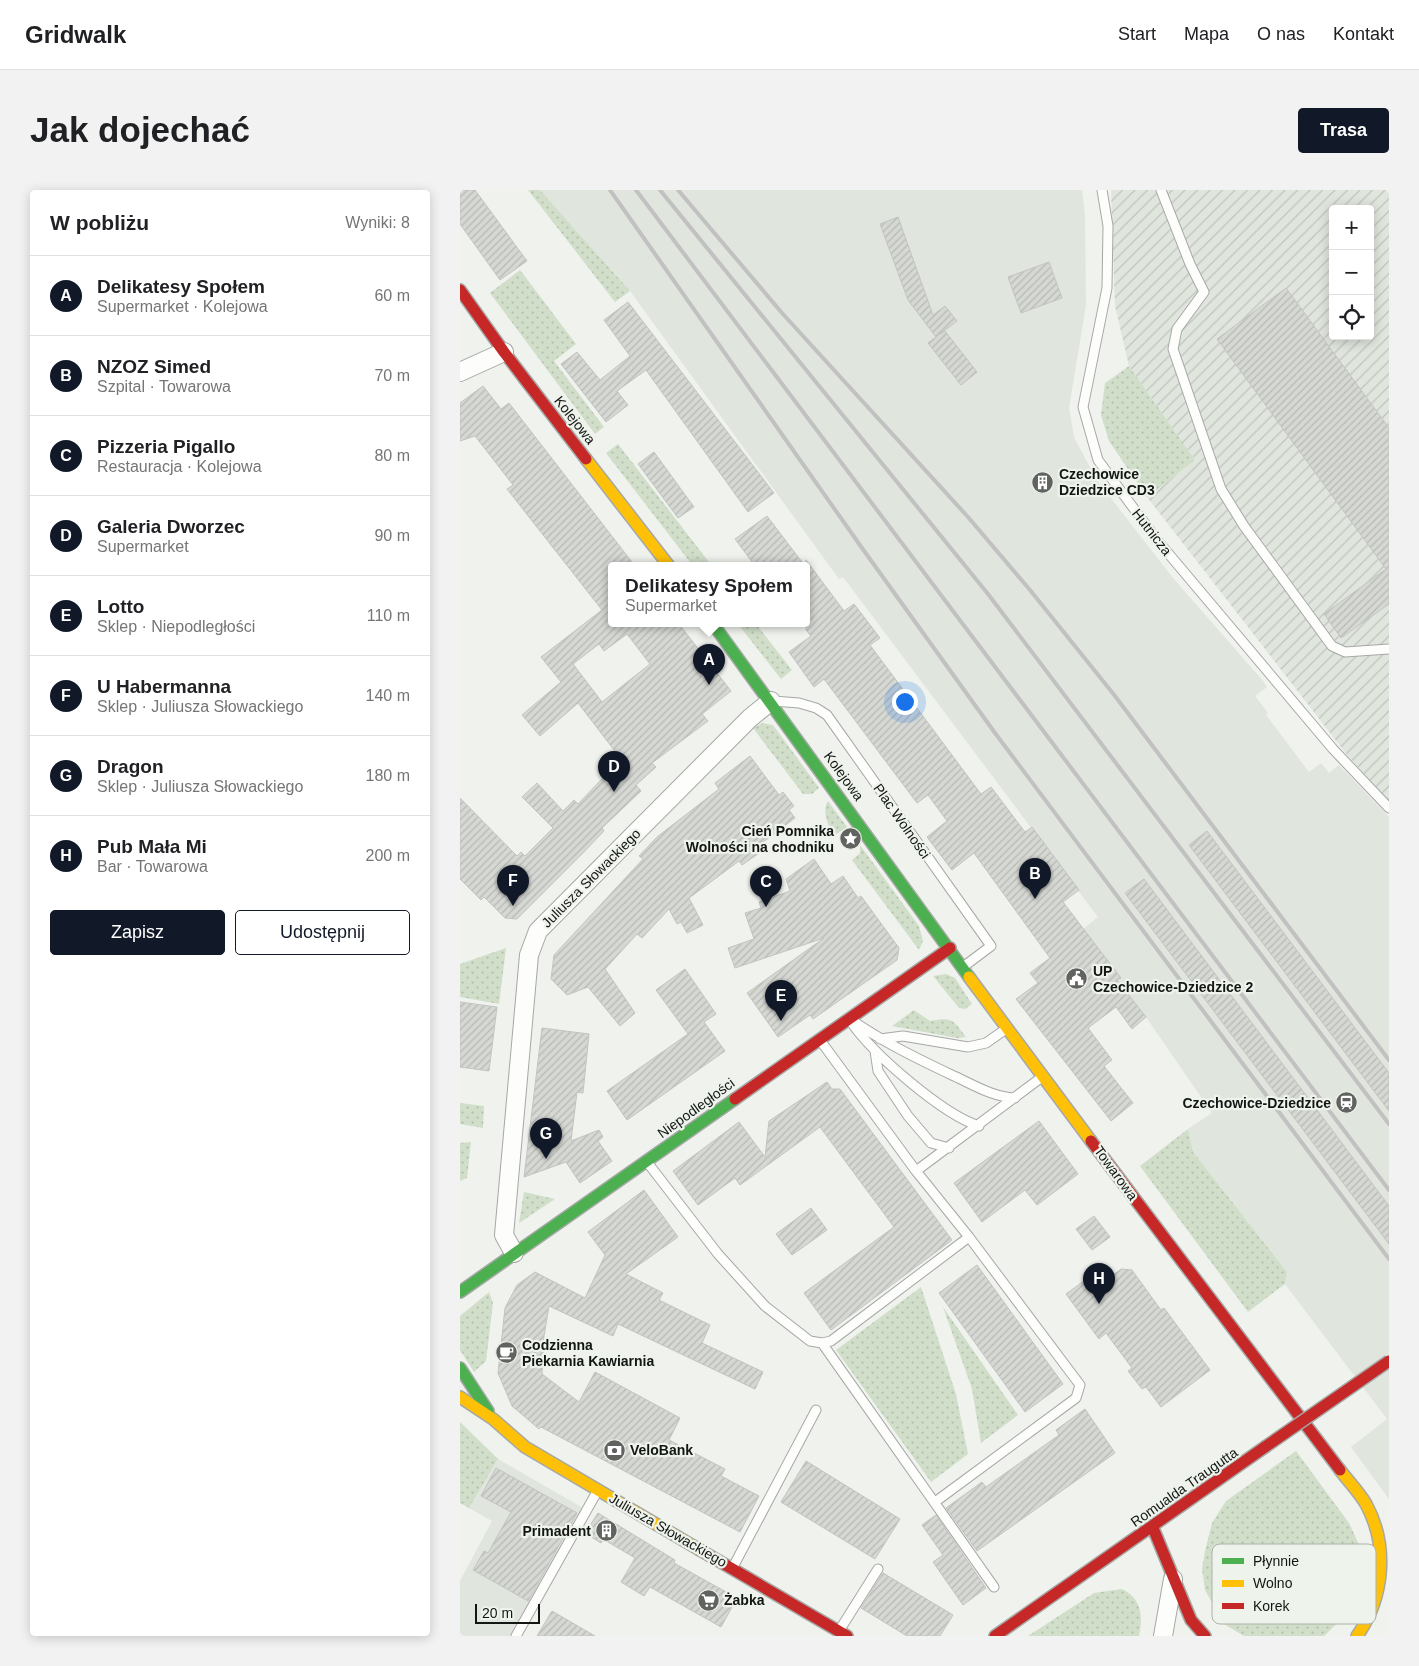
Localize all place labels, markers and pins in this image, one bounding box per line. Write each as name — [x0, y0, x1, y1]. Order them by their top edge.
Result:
place label: Czechowice Dziedzice CD3 — [1059, 466, 1155, 498]
building icon: Czechowice Dziedzice CD3 — [1031, 470, 1055, 494]
pin: A — [693, 644, 725, 685]
pin: D — [598, 751, 630, 792]
place label: Cień Pomnika Wolności na chodniku — [686, 823, 834, 855]
place icon: Cień Pomnika Wolności na chodniku — [838, 827, 862, 851]
pin: B — [1019, 858, 1051, 899]
pin: F — [497, 865, 529, 906]
pin: C — [750, 866, 782, 907]
place label: UP Czechowice-Dziedzice 2 — [1093, 963, 1253, 995]
public building icon: UP Czechowice-Dziedzice 2 — [1065, 967, 1089, 991]
pin: E — [765, 980, 797, 1021]
station icon: Czechowice-Dziedzice — [1335, 1091, 1359, 1115]
place label: Czechowice-Dziedzice — [1182, 1095, 1331, 1111]
pin: G — [530, 1118, 562, 1159]
pin: H — [1083, 1263, 1115, 1304]
place label: Codzienna Piekarnia Kawiarnia — [522, 1337, 655, 1369]
cafe icon: Codzienna Piekarnia Kawiarnia — [494, 1341, 518, 1365]
bank icon: VeloBank — [602, 1438, 626, 1462]
place label: VeloBank — [630, 1442, 693, 1458]
building icon: Primadent — [595, 1519, 619, 1543]
place label: Primadent — [523, 1523, 591, 1539]
supermarket icon: Żabka — [696, 1588, 720, 1612]
place label: Żabka — [724, 1592, 765, 1608]

